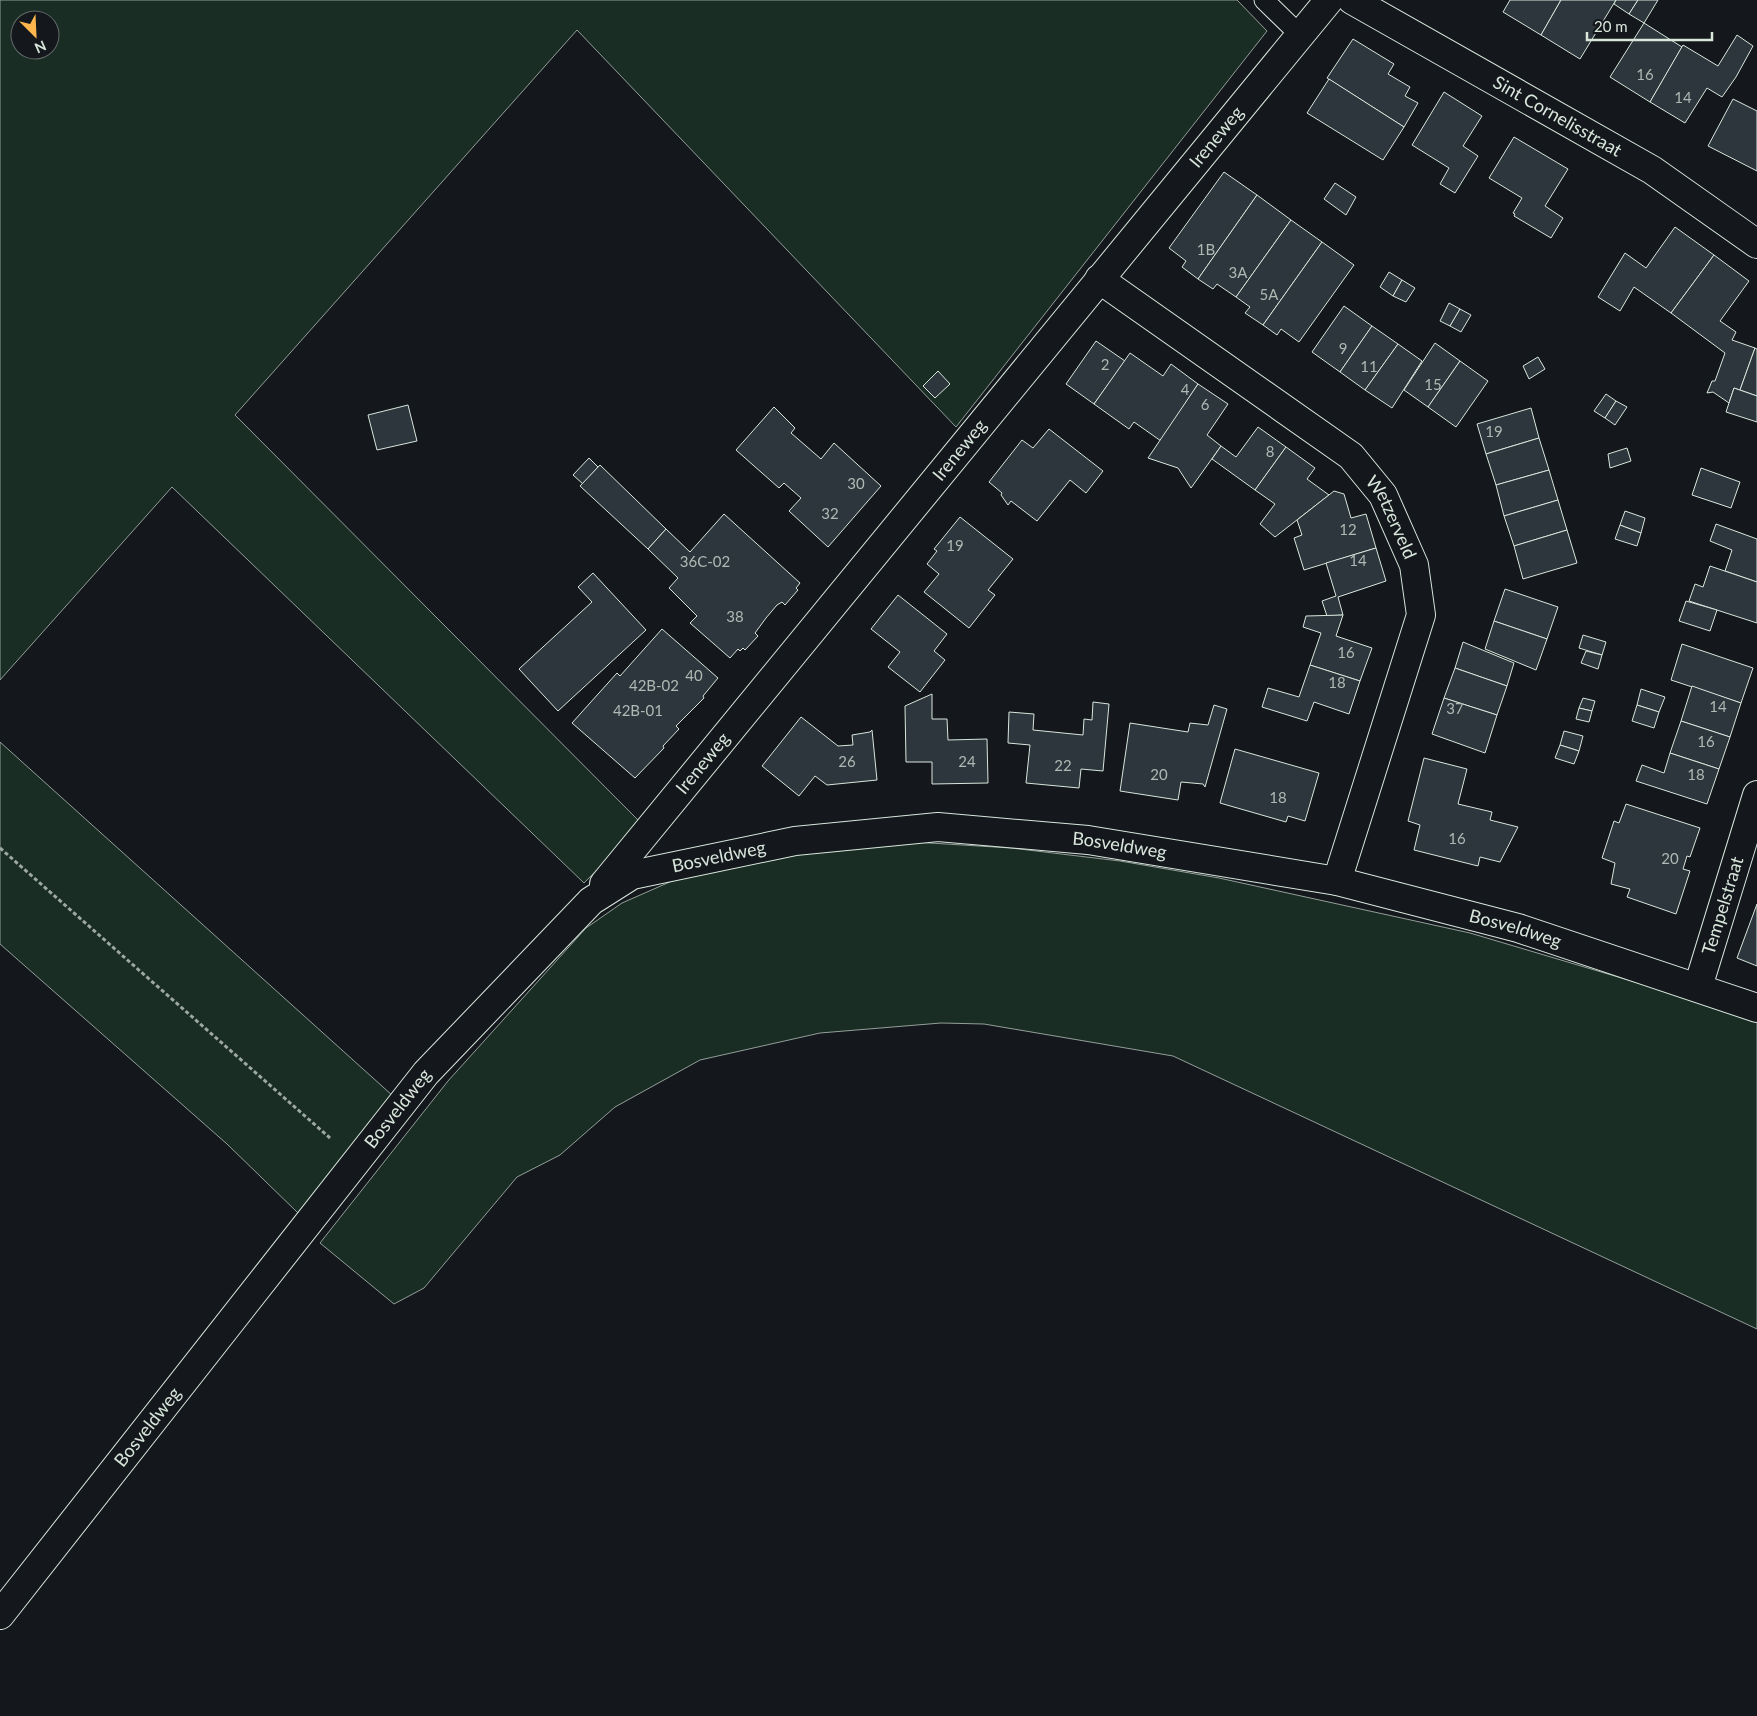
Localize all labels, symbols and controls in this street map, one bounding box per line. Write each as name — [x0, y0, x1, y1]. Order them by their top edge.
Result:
north arrow — [10, 10, 60, 60]
scale bar — [1587, 10, 1712, 42]
text: 20 m — [1594, 17, 1628, 35]
text: N — [32, 37, 49, 57]
house number: 16 — [1636, 65, 1654, 83]
street label: Sint Cornelisstraat — [1490, 70, 1627, 161]
house number: 14 — [1674, 88, 1692, 106]
street label: Ireneweg — [1184, 101, 1247, 172]
house number: 1B — [1197, 240, 1215, 258]
house number: 3A — [1229, 263, 1248, 281]
house number: 5A — [1260, 285, 1279, 303]
house number: 9 — [1339, 339, 1347, 357]
house number: 2 — [1101, 355, 1109, 373]
house number: 11 — [1360, 357, 1378, 375]
house number: 15 — [1424, 375, 1442, 393]
house number: 4 — [1181, 380, 1190, 398]
house number: 6 — [1201, 395, 1210, 413]
street label: Ireneweg — [927, 414, 991, 485]
house number: 19 — [1485, 422, 1503, 440]
house number: 8 — [1266, 442, 1274, 460]
street label: Wetzerveld — [1362, 471, 1422, 562]
house number: 30 — [847, 474, 865, 492]
house number: 32 — [821, 504, 839, 522]
house number: 12 — [1339, 520, 1357, 538]
house number: 19 — [946, 536, 964, 554]
house number: 14 — [1349, 551, 1367, 569]
house number: 36C-02 — [680, 552, 730, 570]
house number: 38 — [726, 607, 744, 625]
house number: 16 — [1337, 643, 1355, 661]
house number: 40 — [685, 666, 703, 684]
house number: 18 — [1328, 673, 1346, 691]
house number: 42B-02 — [629, 676, 679, 694]
house number: 14 — [1709, 697, 1727, 715]
house number: 37 — [1446, 699, 1464, 717]
house number: 42B-01 — [613, 701, 663, 719]
street label: Ireneweg — [671, 728, 734, 798]
house number: 16 — [1697, 732, 1715, 750]
house number: 26 — [838, 752, 856, 770]
house number: 24 — [958, 752, 976, 770]
house number: 22 — [1054, 756, 1072, 774]
house number: 20 — [1150, 765, 1168, 783]
house number: 18 — [1687, 765, 1705, 783]
house number: 18 — [1269, 788, 1287, 806]
street label: Bosveldweg — [1072, 827, 1168, 863]
house number: 16 — [1448, 829, 1466, 847]
street label: Bosveldweg — [670, 835, 768, 876]
house number: 20 — [1661, 849, 1679, 867]
street label: Tempelstraat — [1697, 853, 1748, 957]
street label: Bosveldweg — [1467, 904, 1565, 952]
street label: Bosveldweg — [359, 1064, 435, 1152]
street label: Bosveldweg — [109, 1382, 185, 1471]

